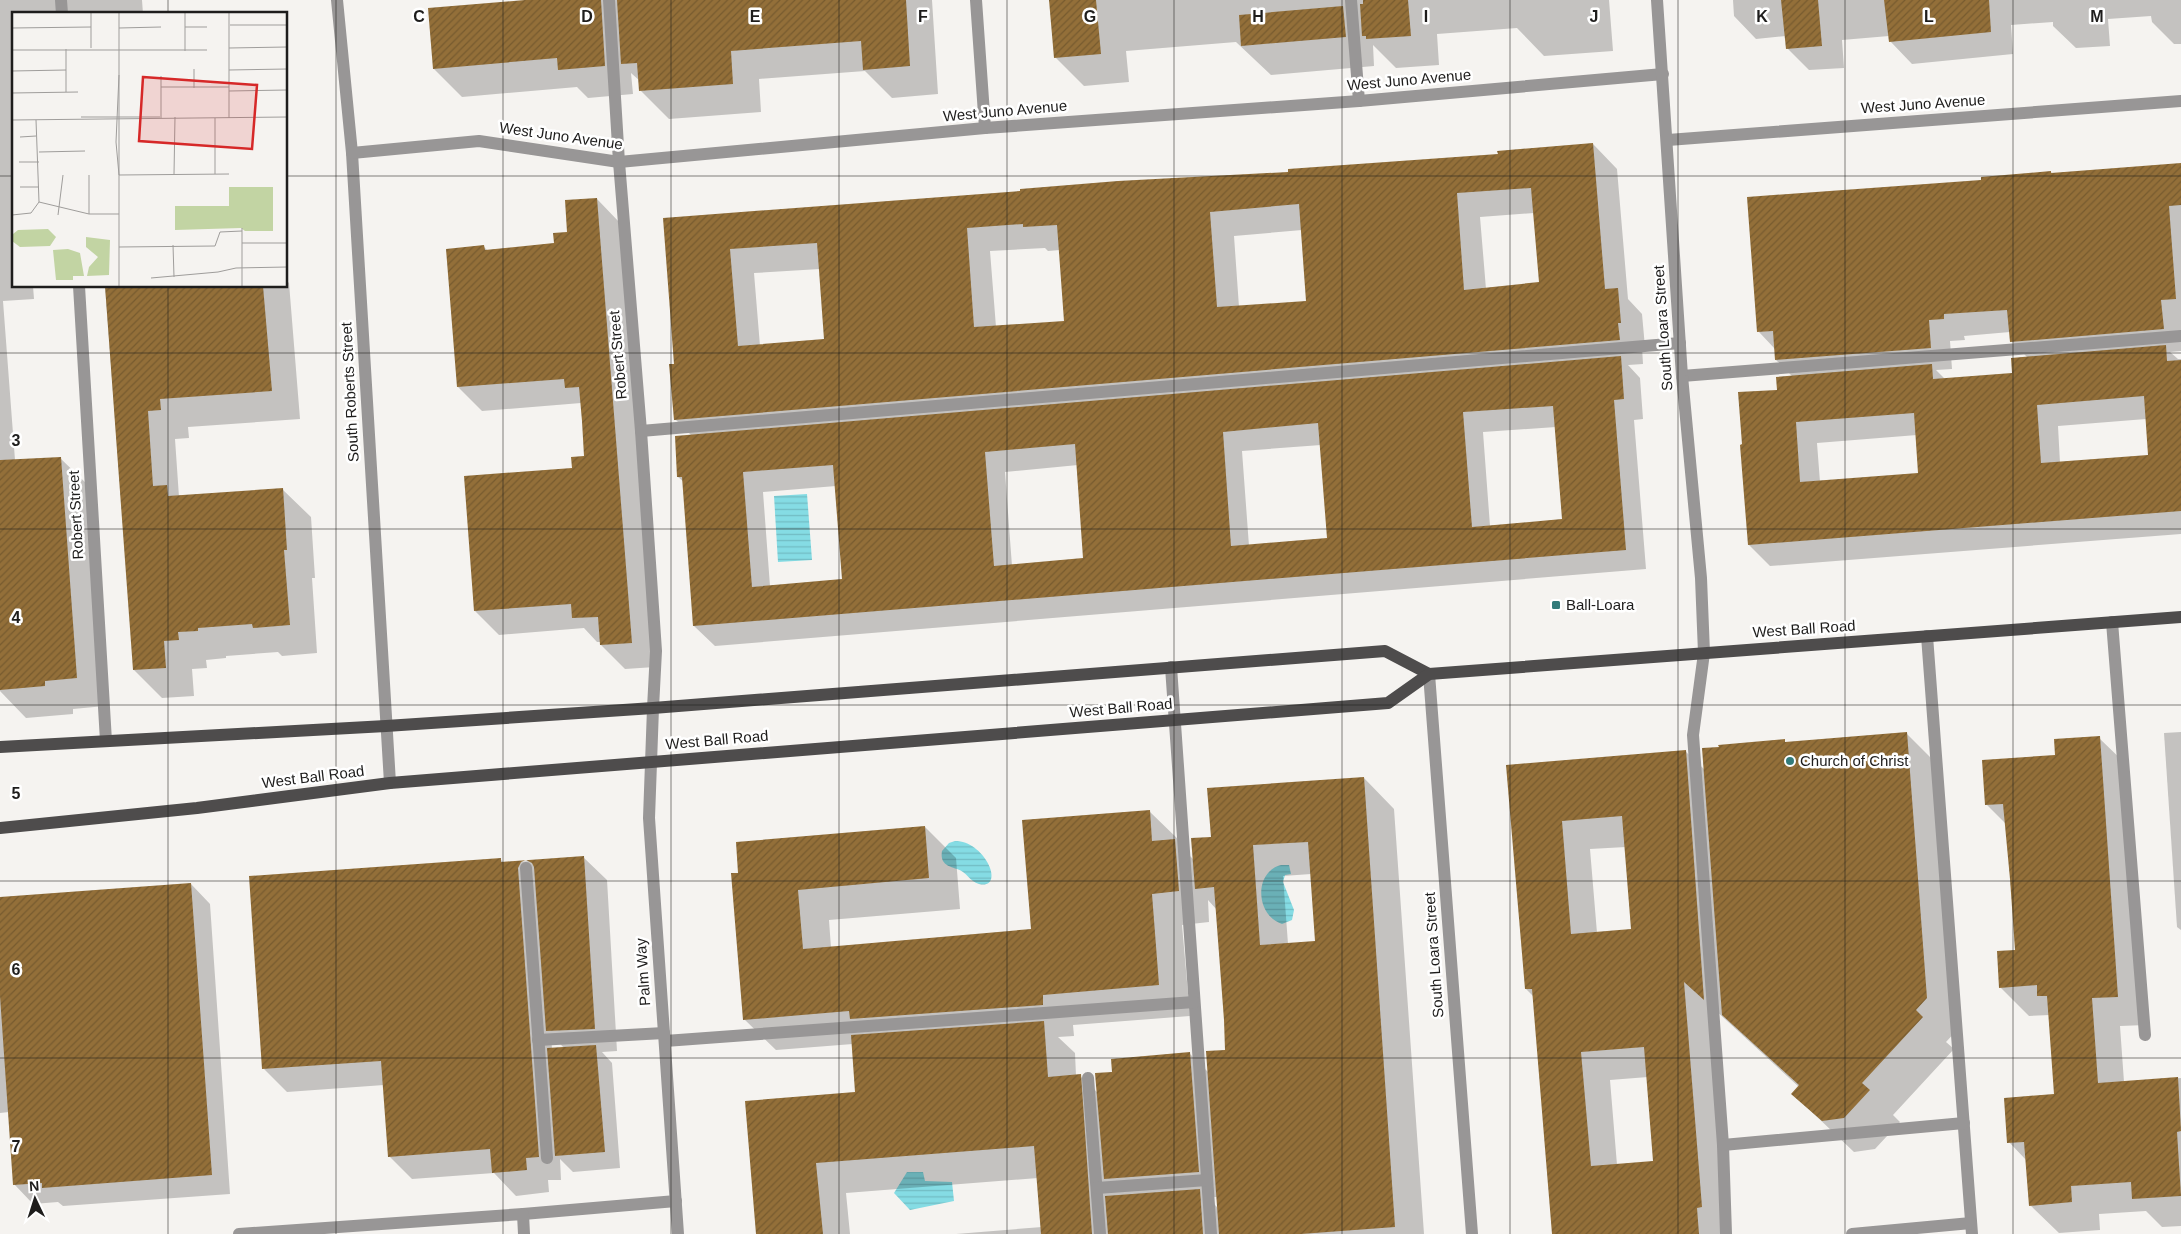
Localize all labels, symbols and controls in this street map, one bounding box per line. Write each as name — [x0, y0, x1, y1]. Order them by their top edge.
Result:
text: C — [413, 8, 425, 25]
text: D — [581, 8, 593, 25]
text: E — [750, 8, 761, 25]
text: F — [918, 8, 928, 25]
text: G — [1084, 8, 1096, 25]
text: H — [1252, 8, 1264, 25]
text: I — [1424, 8, 1428, 25]
text: J — [1590, 8, 1598, 25]
text: K — [1756, 8, 1768, 25]
text: L — [1924, 8, 1934, 25]
text: M — [2090, 8, 2104, 25]
inset map — [12, 12, 288, 288]
street label: West Juno Avenue — [1346, 66, 1472, 93]
street label: West Juno Avenue — [1860, 91, 1986, 116]
street label: West Juno Avenue — [942, 97, 1068, 124]
street label: West Juno Avenue — [498, 118, 624, 153]
street label: South Loara Street — [1650, 264, 1675, 391]
street label: Robert Street — [605, 309, 630, 400]
street label: South Roberts Street — [337, 321, 362, 462]
text: 3 — [12, 432, 21, 449]
street label: Robert Street — [65, 469, 86, 560]
place label: Ball-Loara — [1566, 596, 1635, 613]
marker: Ball-Loara — [1550, 599, 1562, 611]
text: 4 — [12, 609, 21, 626]
street label: West Ball Road — [1752, 616, 1856, 641]
street label: West Ball Road — [1069, 695, 1173, 720]
street label: West Ball Road — [665, 727, 769, 752]
place label: Church of Christ — [1800, 752, 1909, 769]
marker: Church of Christ — [1784, 755, 1796, 767]
street label: West Ball Road — [261, 762, 365, 791]
text: 5 — [12, 785, 21, 802]
street label: South Loara Street — [1421, 891, 1446, 1018]
street label: Palm Way — [632, 937, 653, 1006]
text: 6 — [12, 961, 21, 978]
text: 7 — [12, 1138, 21, 1155]
north arrow — [10, 1174, 60, 1224]
text: N — [28, 1178, 40, 1194]

